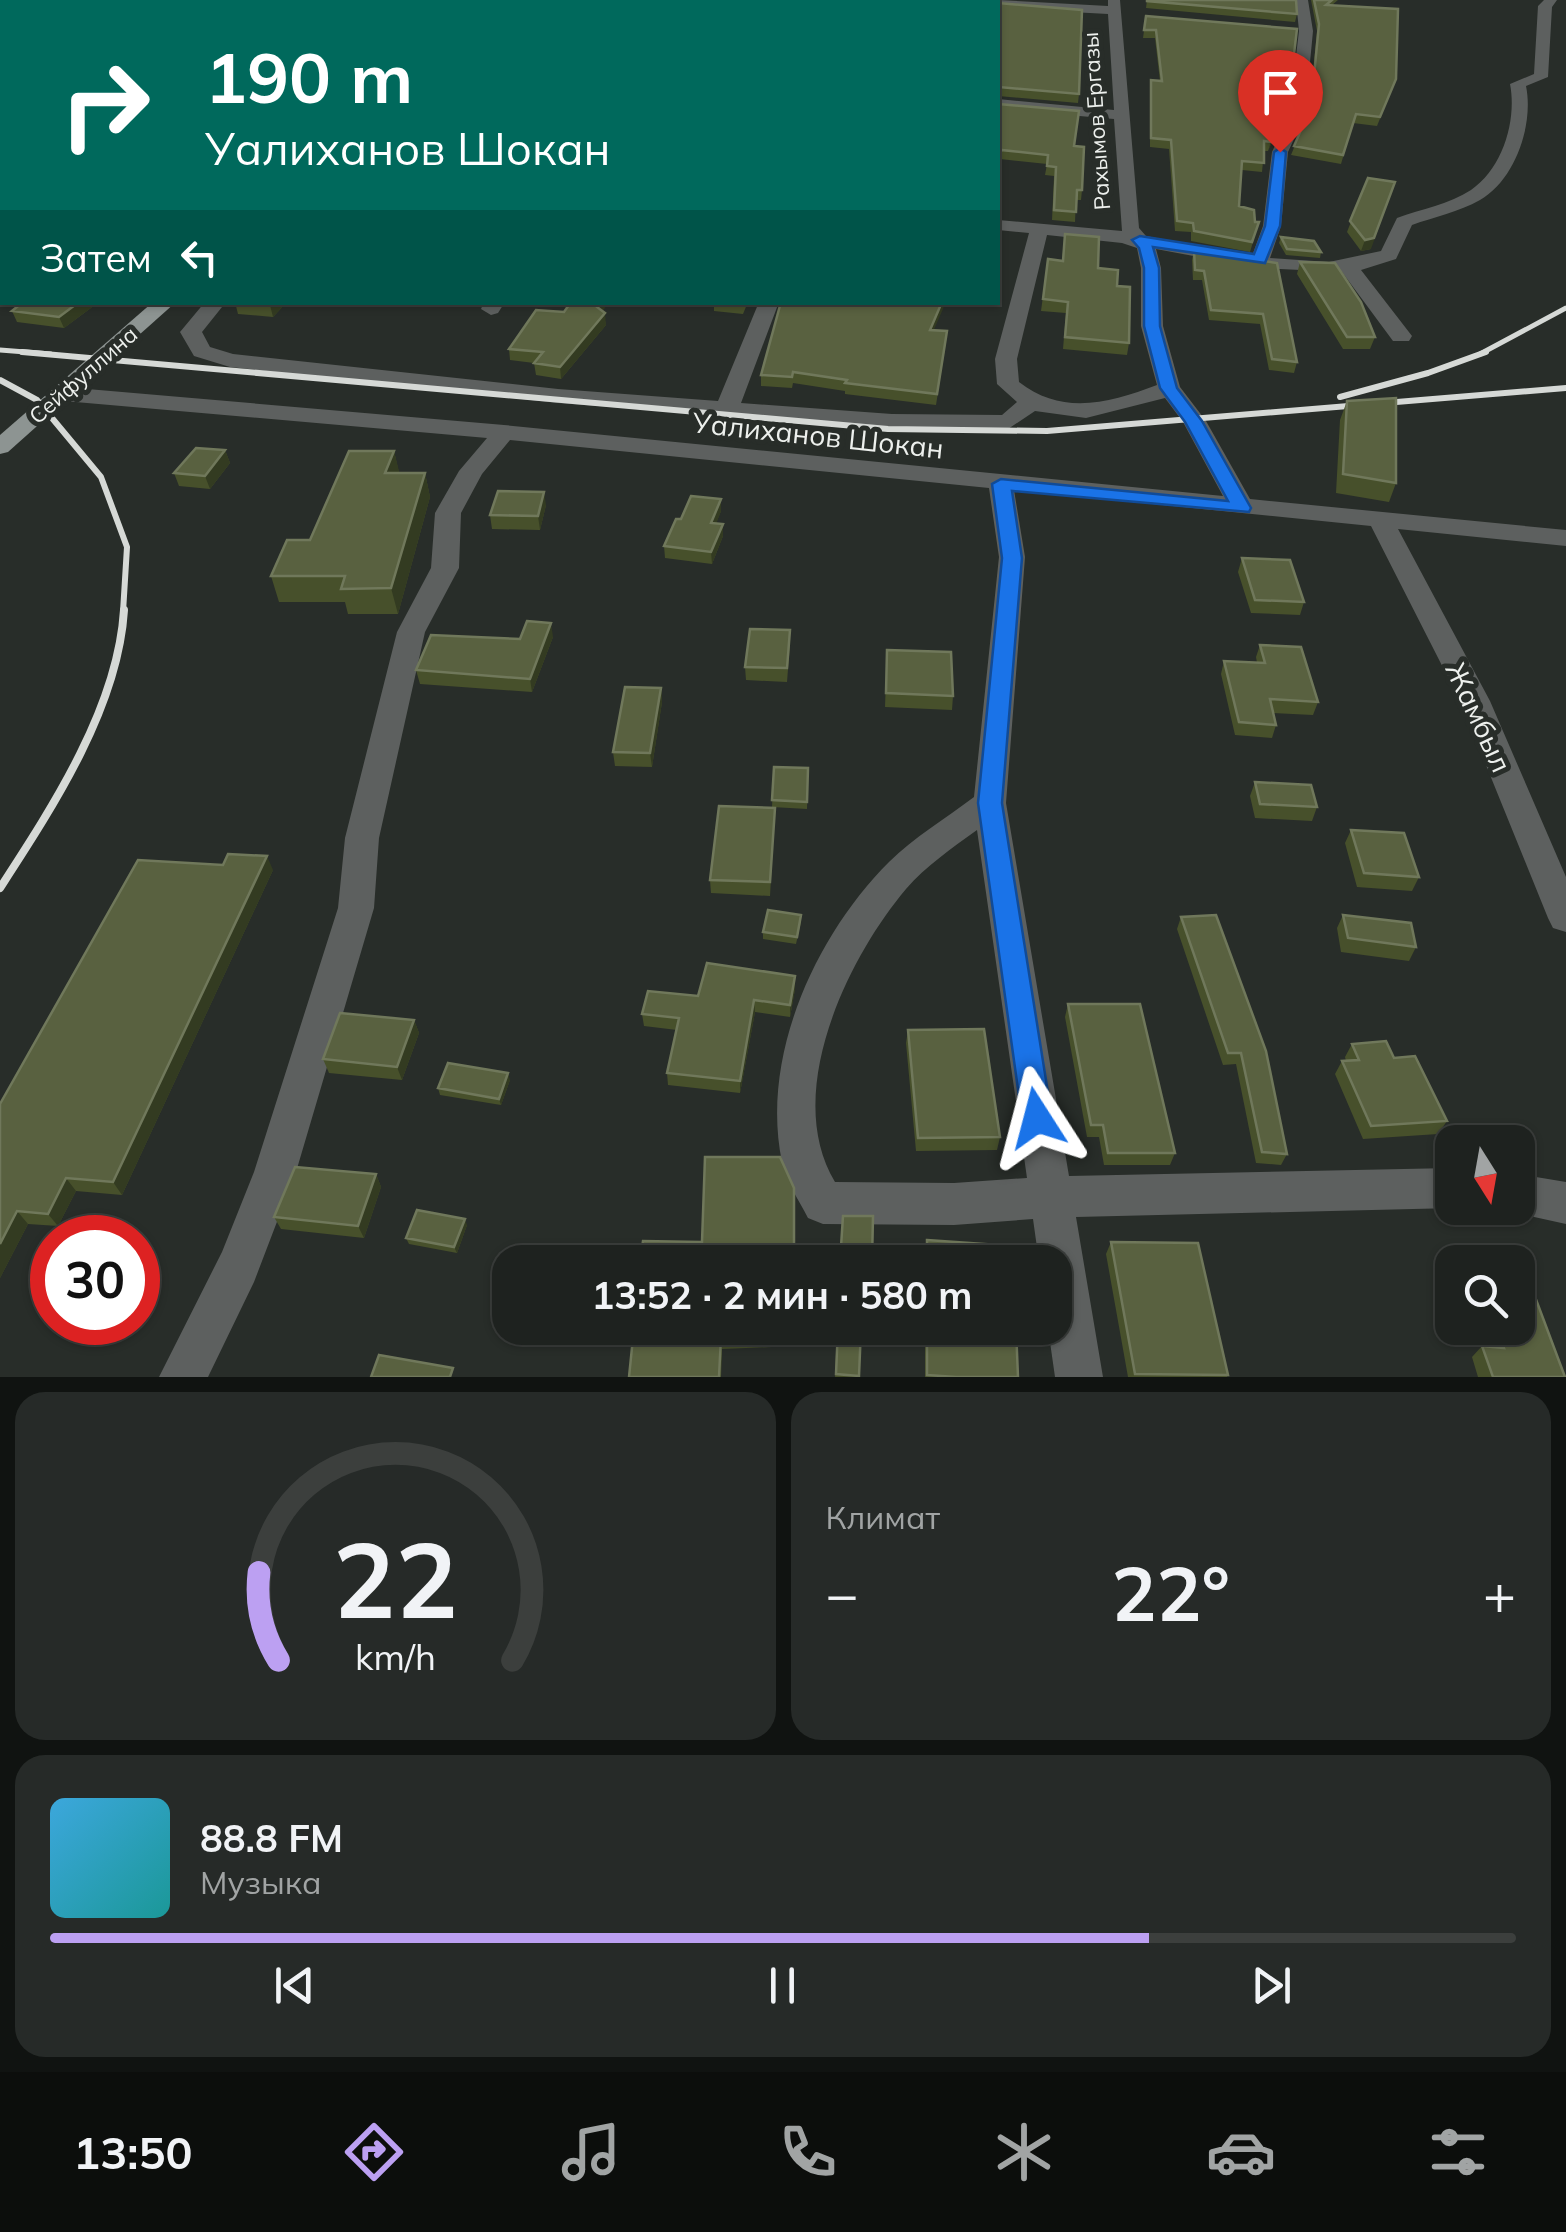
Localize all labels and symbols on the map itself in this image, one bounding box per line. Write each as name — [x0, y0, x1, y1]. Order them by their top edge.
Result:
street label: Рахымов Ергазы — [1076, 31, 1116, 211]
pin — [1238, 50, 1323, 153]
street label: Сейфуллина — [23, 320, 143, 430]
street label: Уалиханов Шокан — [690, 404, 945, 466]
street label: Жамбыл — [1438, 656, 1520, 778]
position arrow — [985, 1066, 1089, 1170]
north arrow — [1435, 1125, 1535, 1225]
speed limit sign: 30 — [30, 1215, 160, 1345]

